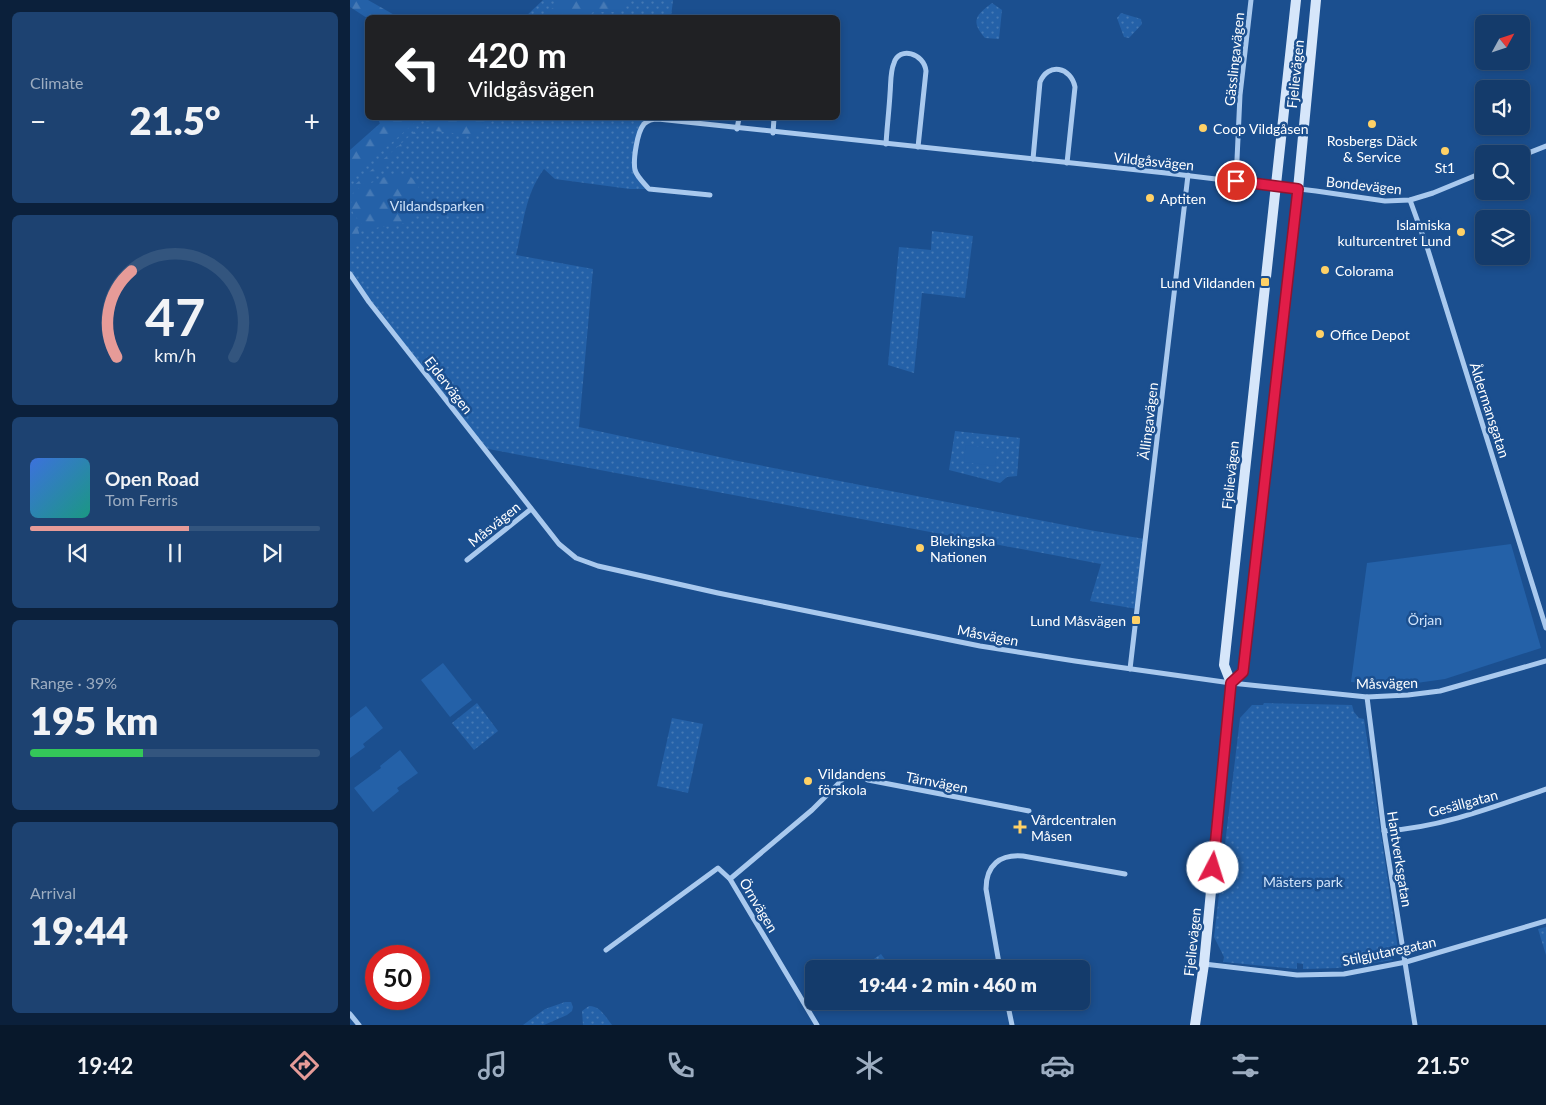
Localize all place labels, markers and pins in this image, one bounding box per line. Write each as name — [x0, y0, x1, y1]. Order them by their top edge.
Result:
marker: Rosbergs Däck & Service — [1366, 118, 1378, 130]
place label: Coop Vildgåsen — [1213, 120, 1309, 137]
marker: Coop Vildgåsen — [1197, 122, 1209, 134]
place label: Rosbergs Däck & Service — [1327, 132, 1418, 165]
marker: St1 — [1439, 145, 1451, 157]
place label: St1 — [1435, 159, 1455, 176]
pin — [1215, 160, 1257, 202]
place label: Aptiten — [1160, 190, 1206, 207]
marker: Aptiten — [1144, 192, 1156, 204]
place label: Islamiska kulturcentret Lund — [1337, 216, 1451, 249]
marker: Islamiska kulturcentret Lund — [1455, 226, 1467, 238]
place label: Colorama — [1335, 262, 1394, 279]
marker: Colorama — [1319, 264, 1331, 276]
place label: Lund Vildanden — [1160, 274, 1255, 291]
marker: Lund Vildanden — [1259, 276, 1271, 288]
place label: Office Depot — [1330, 326, 1410, 343]
marker: Office Depot — [1314, 328, 1326, 340]
place label: Blekingska Nationen — [930, 532, 995, 565]
marker: Blekingska Nationen — [914, 542, 926, 554]
place label: Lund Måsvägen — [1030, 612, 1126, 629]
marker: Lund Måsvägen — [1130, 614, 1142, 626]
place label: Vildandens förskola — [818, 765, 886, 798]
marker: Vildandens förskola — [802, 775, 814, 787]
place label: Vårdcentralen Måsen — [1031, 811, 1116, 844]
marker: Vårdcentralen Måsen — [1013, 820, 1027, 834]

